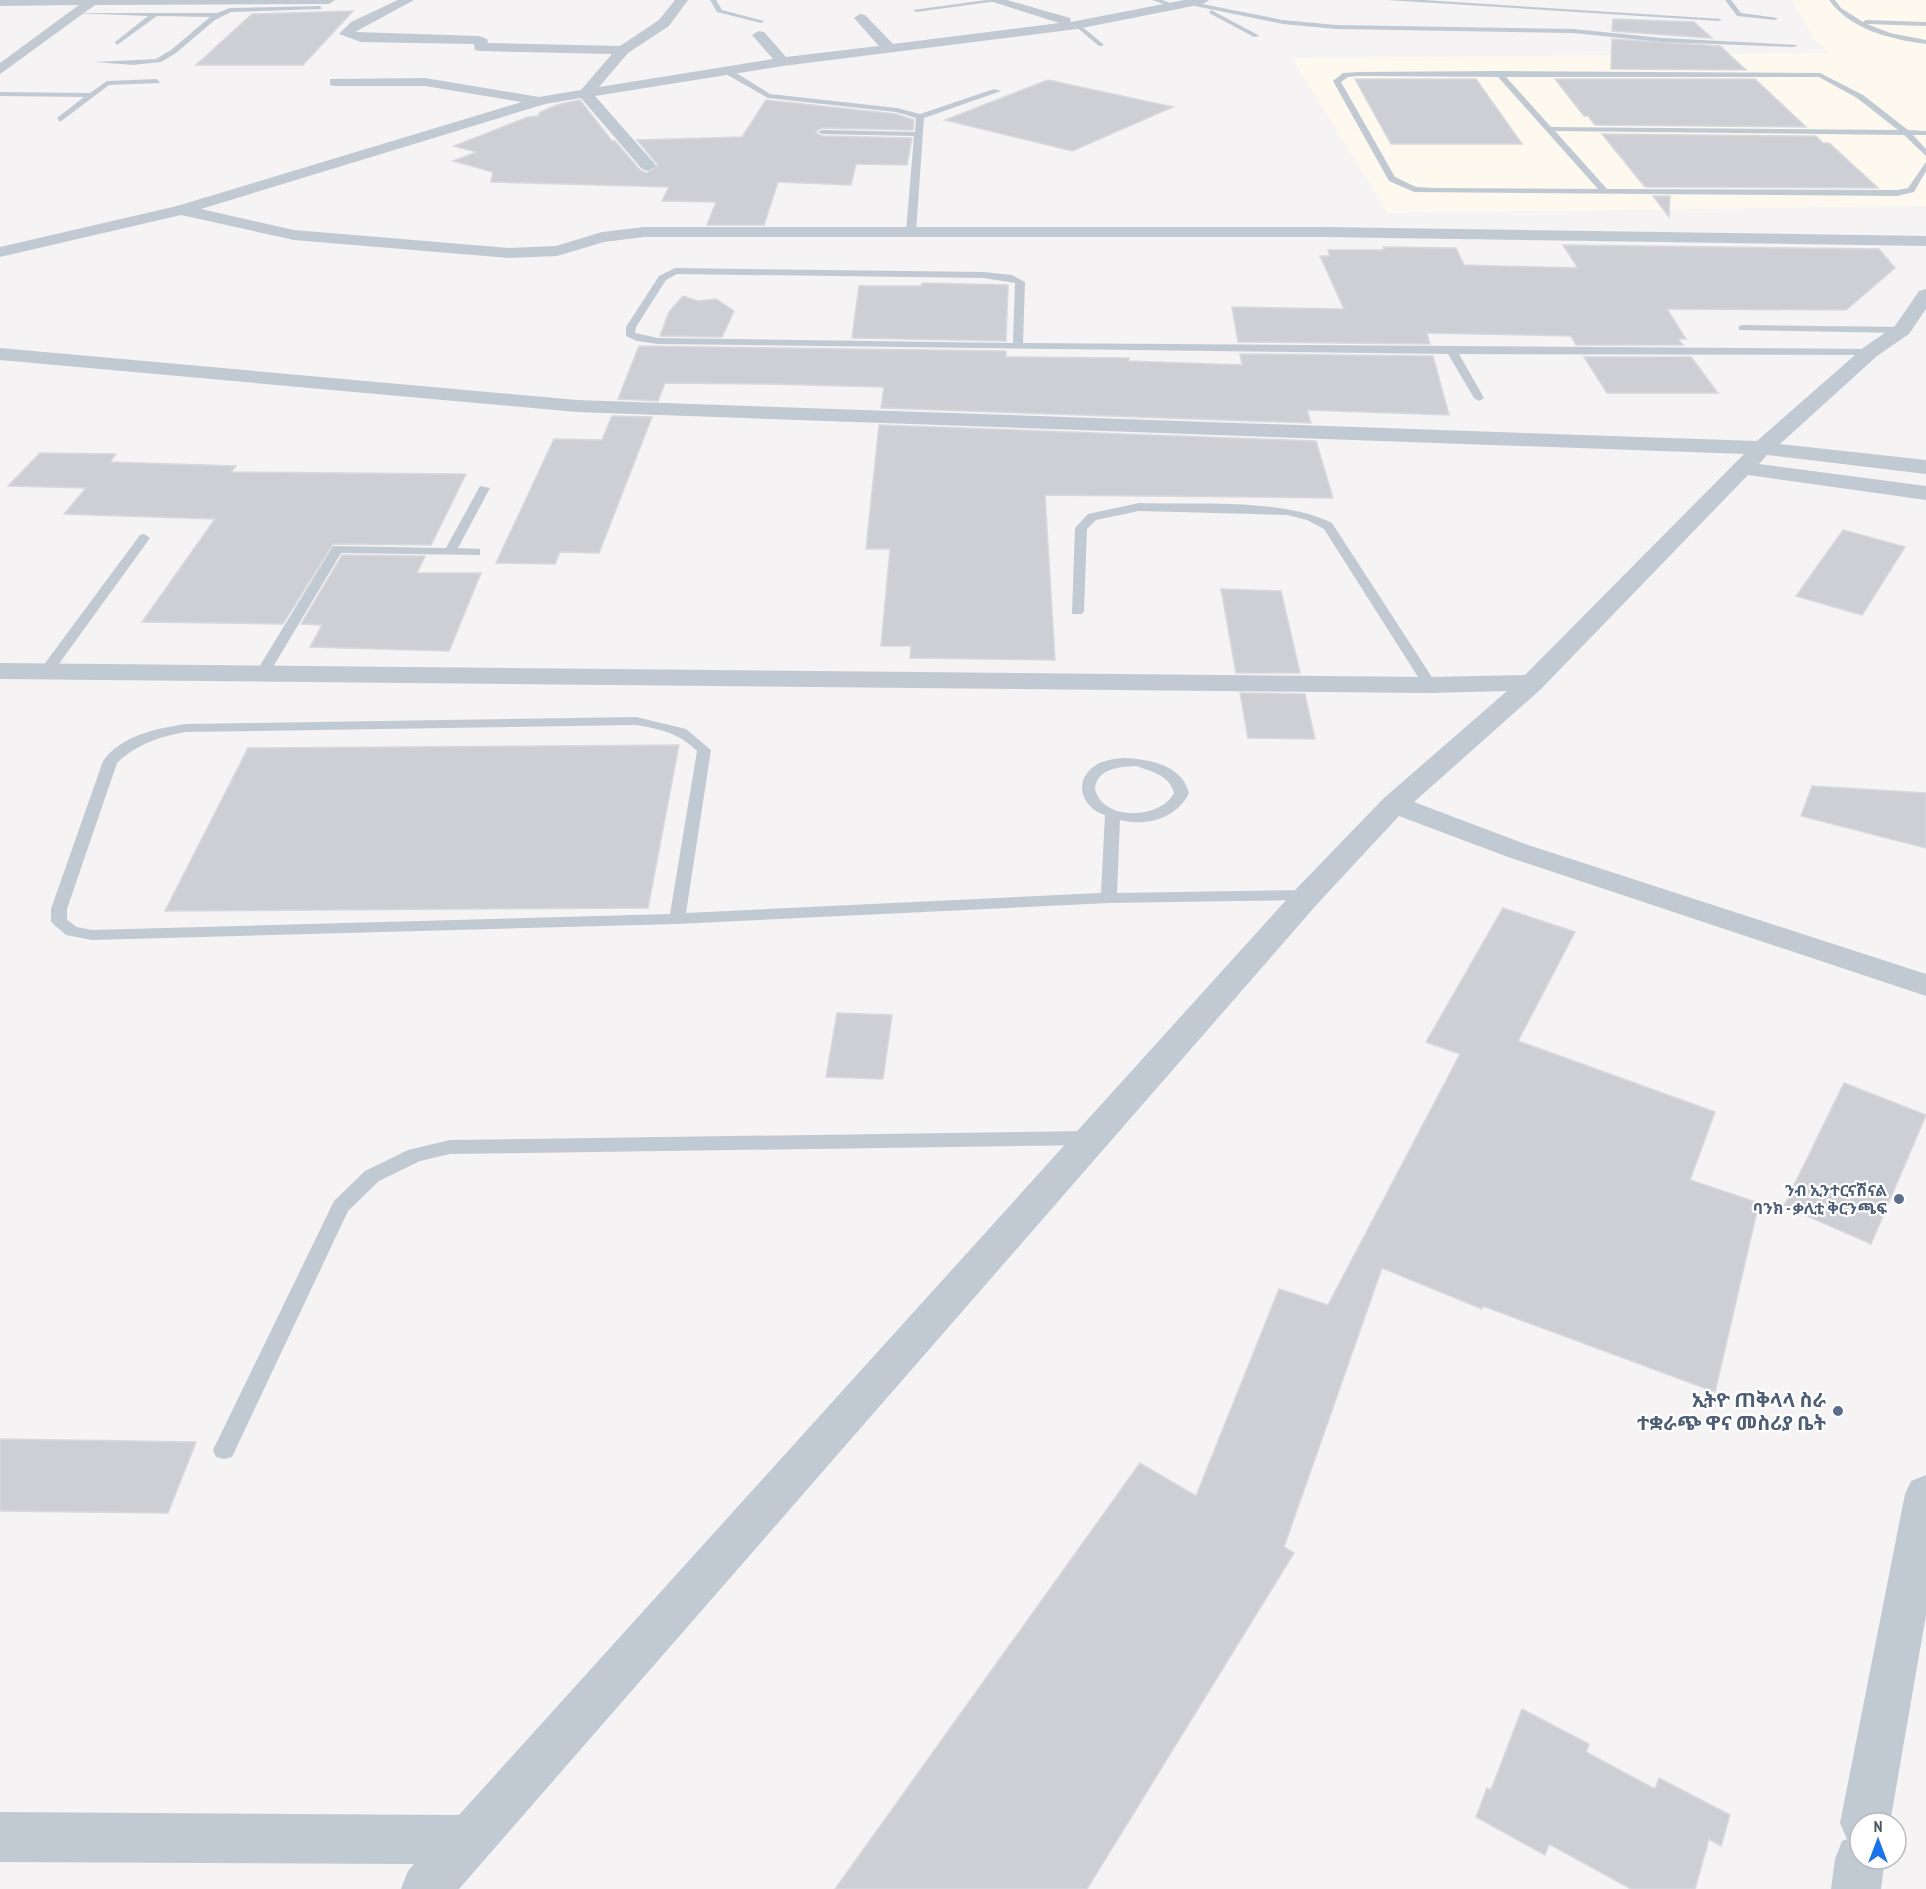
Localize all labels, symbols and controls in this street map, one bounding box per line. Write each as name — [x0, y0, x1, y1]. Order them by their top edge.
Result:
place label: ንብ ኢንተርናሽናል ባንክ - ቃሊቲ ቅርንጫፍ — [1753, 1180, 1887, 1218]
marker: ንብ ኢንተርናሽናል ባንክ - ቃሊቲ ቅርንጫፍ — [1892, 1192, 1906, 1206]
place label: ኢትዮ ጠቅላላ ስራ ተቋራጭ ዋና መስሪያ ቤት — [1637, 1387, 1827, 1436]
marker: ኢትዮ ጠቅላላ ስራ ተቋራጭ ዋና መስሪያ ቤት — [1831, 1404, 1845, 1418]
north arrow — [1848, 1811, 1908, 1871]
text: N — [1874, 1816, 1882, 1836]

